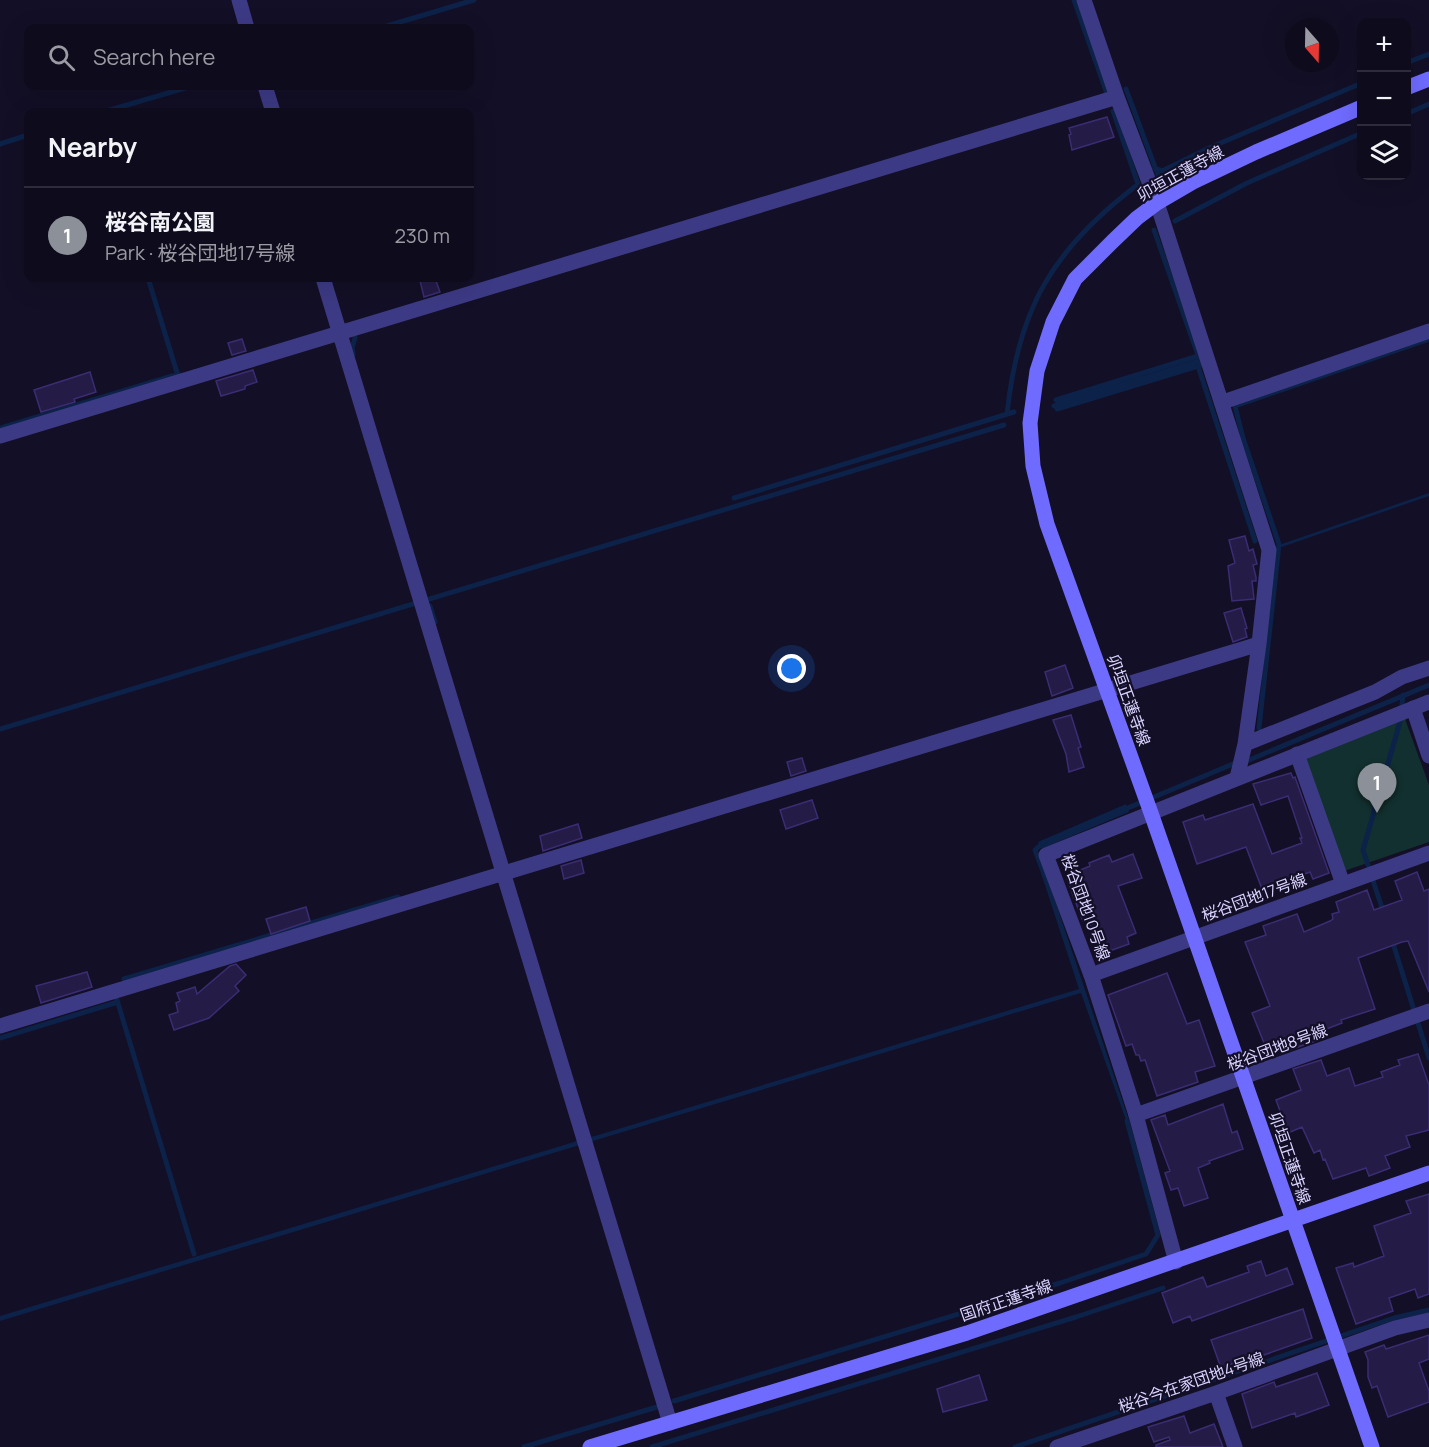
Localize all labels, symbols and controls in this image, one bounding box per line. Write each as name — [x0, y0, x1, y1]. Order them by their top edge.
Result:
north arrow — [1285, 18, 1339, 72]
map controls — [1357, 18, 1411, 180]
button: + — [1357, 18, 1411, 72]
search box — [24, 24, 474, 90]
icon: search — [45, 41, 78, 74]
text: Search here — [93, 42, 215, 72]
button: − — [1357, 72, 1411, 126]
button: layers — [1357, 126, 1411, 180]
text: Nearby — [48, 129, 137, 165]
street label: 卯垣正蓮寺線 — [1133, 140, 1227, 206]
text: 桜谷南公園 — [105, 207, 215, 237]
text: 1 — [63, 222, 72, 249]
text: 230 m — [394, 222, 450, 249]
text: Park · 桜谷団地17号線 — [105, 239, 295, 266]
street label: 卯垣正蓮寺線 — [1102, 651, 1156, 749]
your location — [777, 654, 806, 683]
pin: 1 — [1358, 764, 1396, 813]
street label: 桜谷団地10号線 — [1057, 851, 1115, 963]
street label: 桜谷団地17号線 — [1198, 868, 1310, 926]
street label: 桜谷団地8号線 — [1224, 1019, 1330, 1075]
street label: 卯垣正蓮寺線 — [1264, 1109, 1316, 1207]
street label: 国府正蓮寺線 — [957, 1274, 1055, 1326]
street label: 桜谷今在家団地4号線 — [1115, 1347, 1267, 1417]

